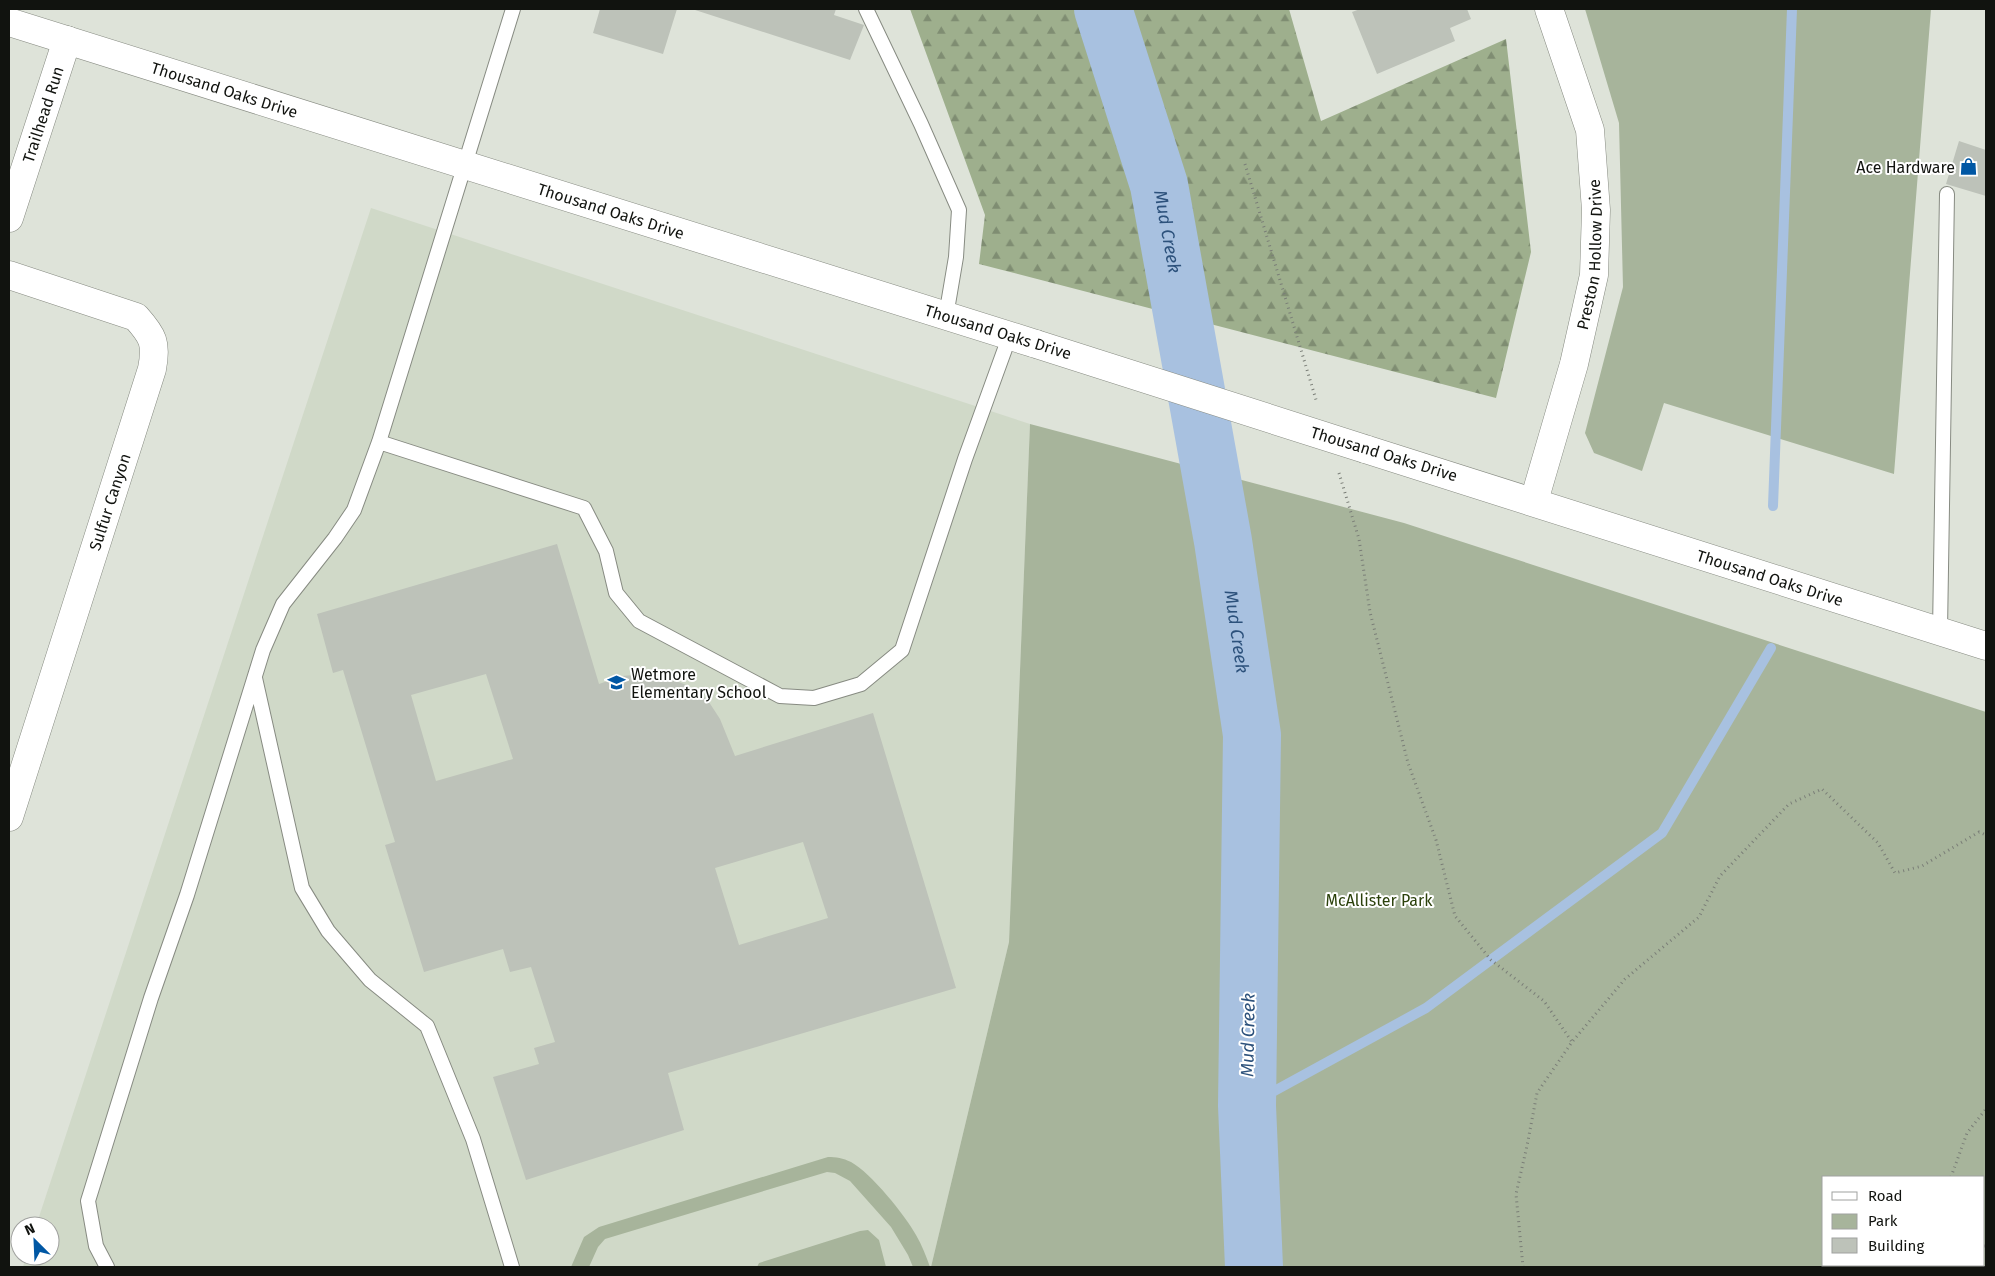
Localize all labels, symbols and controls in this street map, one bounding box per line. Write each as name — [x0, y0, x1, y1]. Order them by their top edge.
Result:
street label: Thousand Oaks Drive — [149, 58, 300, 122]
street label: Trailhead Run — [18, 64, 67, 165]
shop icon: Ace Hardware — [1959, 157, 1979, 177]
place label: Ace Hardware — [1856, 158, 1955, 177]
street label: Thousand Oaks Drive — [535, 179, 687, 243]
street label: Preston Hollow Drive — [1573, 179, 1606, 332]
water label: Mud Creek — [1149, 188, 1186, 275]
street label: Thousand Oaks Drive — [922, 301, 1074, 363]
street label: Thousand Oaks Drive — [1308, 423, 1460, 485]
street label: Sulfur Canyon — [85, 451, 135, 553]
street label: Thousand Oaks Drive — [1694, 545, 1846, 610]
water label: Mud Creek — [1219, 588, 1254, 675]
place label: Wetmore Elementary School — [631, 665, 767, 702]
school or university icon: Wetmore Elementary School — [607, 673, 627, 693]
park label: McAllister Park — [1326, 891, 1433, 910]
water label: Mud Creek — [1236, 993, 1260, 1077]
legend — [1822, 1176, 1985, 1266]
text: Road — [1868, 1187, 1903, 1205]
text: Park — [1868, 1212, 1898, 1230]
north arrow — [10, 1216, 60, 1266]
text: N — [22, 1220, 38, 1239]
text: Building — [1868, 1237, 1924, 1255]

